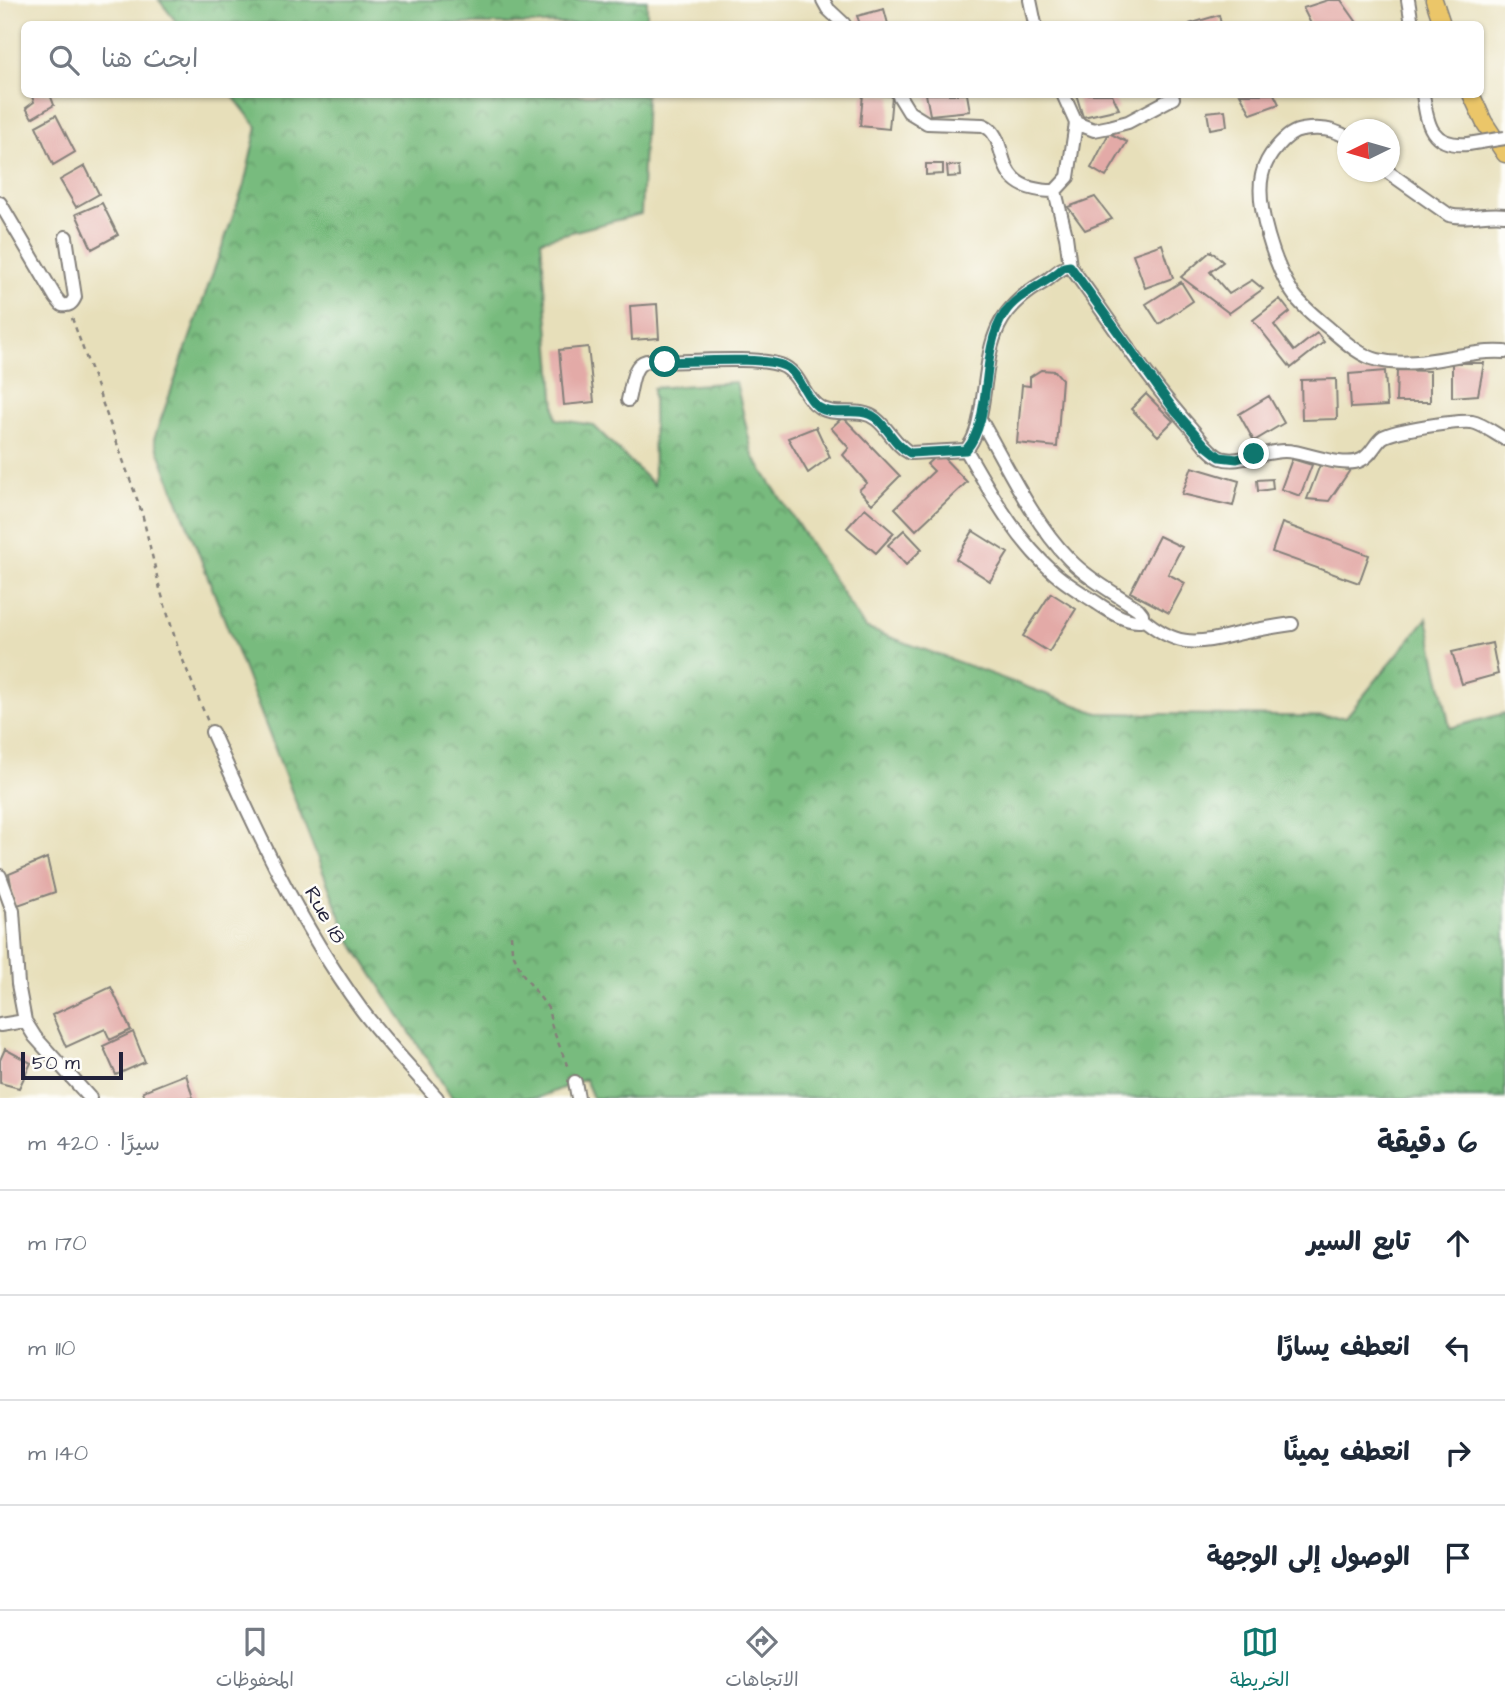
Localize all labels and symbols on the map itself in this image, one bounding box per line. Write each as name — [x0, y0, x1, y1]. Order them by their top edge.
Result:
north arrow — [1337, 119, 1400, 182]
route start — [649, 346, 680, 377]
route end — [1238, 438, 1269, 469]
street label: Rue 18 — [297, 881, 353, 949]
scale bar — [21, 1049, 122, 1081]

